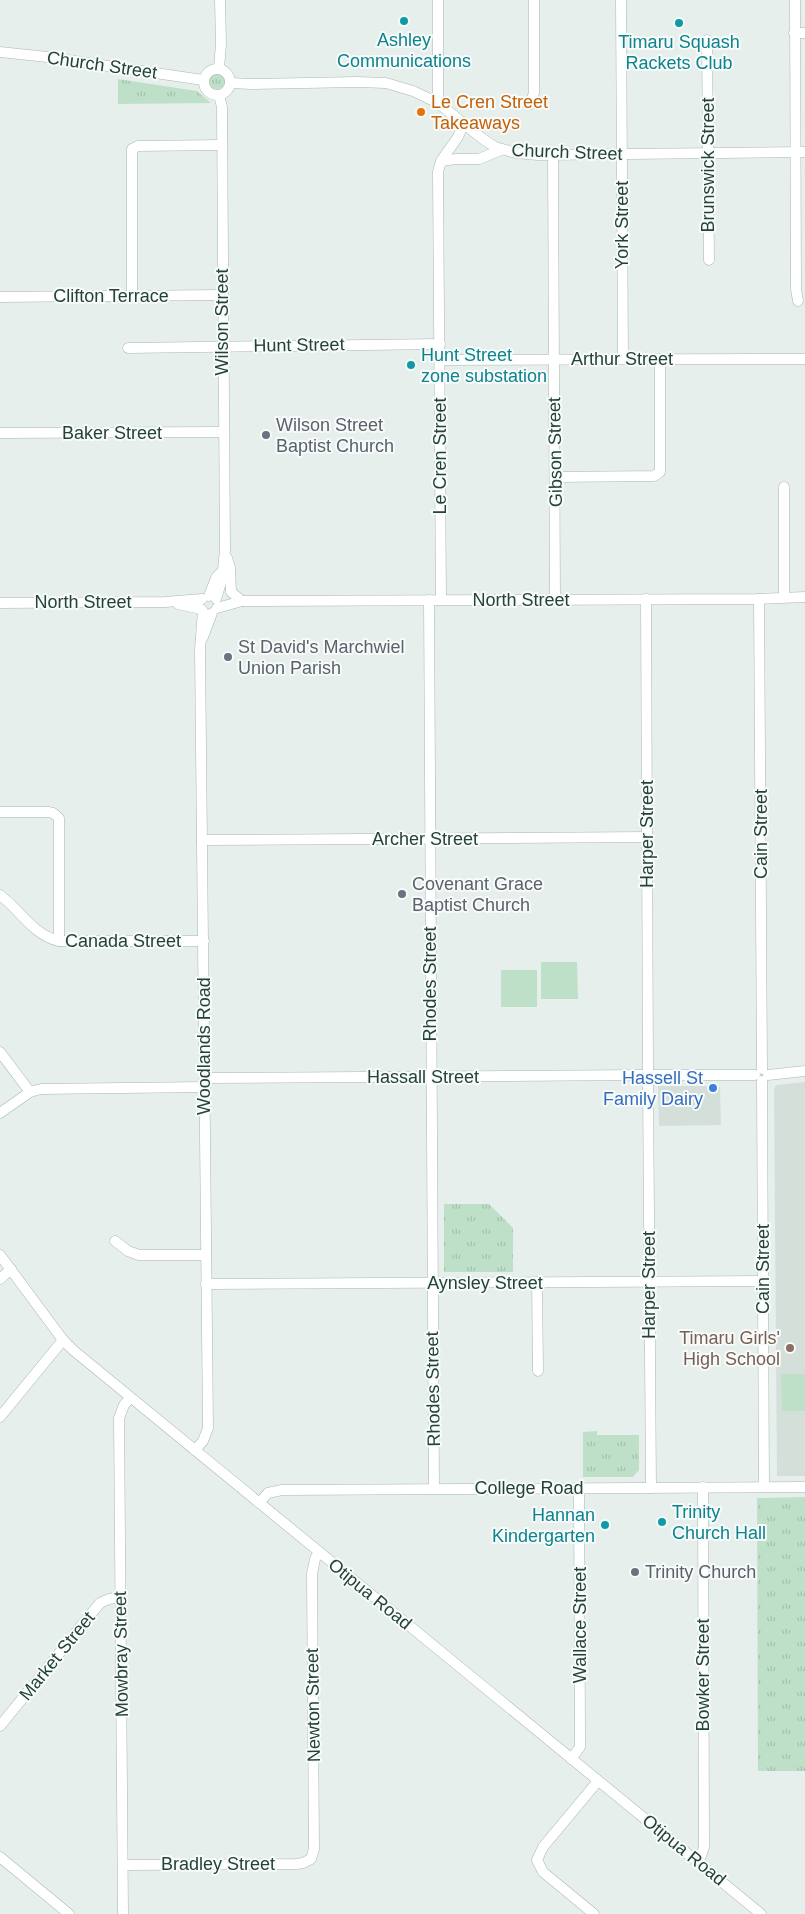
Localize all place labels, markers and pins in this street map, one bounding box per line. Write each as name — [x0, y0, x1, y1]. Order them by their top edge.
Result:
marker: Ashley Communications — [398, 15, 410, 27]
marker: Timaru Squash Rackets Club — [673, 17, 685, 29]
place label: Ashley Communications — [337, 30, 471, 71]
place label: Timaru Squash Rackets Club — [618, 32, 740, 73]
place label: Le Cren Street Takeaways — [431, 92, 548, 133]
marker: Le Cren Street Takeaways — [415, 106, 427, 118]
place label: Hunt Street zone substation — [421, 345, 547, 386]
marker: Hunt Street zone substation — [405, 359, 417, 371]
place label: Wilson Street Baptist Church — [276, 415, 394, 456]
marker: Wilson Street Baptist Church — [260, 429, 272, 441]
place label: St David's Marchwiel Union Parish — [238, 637, 404, 678]
marker: St David's Marchwiel Union Parish — [222, 651, 234, 663]
place label: Covenant Grace Baptist Church — [412, 874, 543, 915]
marker: Covenant Grace Baptist Church — [396, 888, 408, 900]
place label: Hassell St Family Dairy — [603, 1068, 703, 1109]
marker: Hassell St Family Dairy — [707, 1082, 719, 1094]
place label: Timaru Girls' High School — [679, 1328, 780, 1369]
marker: Timaru Girls' High School — [784, 1342, 796, 1354]
place label: Trinity Church Hall — [672, 1502, 766, 1543]
place label: Hannan Kindergarten — [492, 1505, 595, 1546]
marker: Trinity Church Hall — [656, 1516, 668, 1528]
marker: Hannan Kindergarten — [599, 1519, 611, 1531]
place label: Trinity Church — [645, 1562, 756, 1582]
marker: Trinity Church — [629, 1566, 641, 1578]

